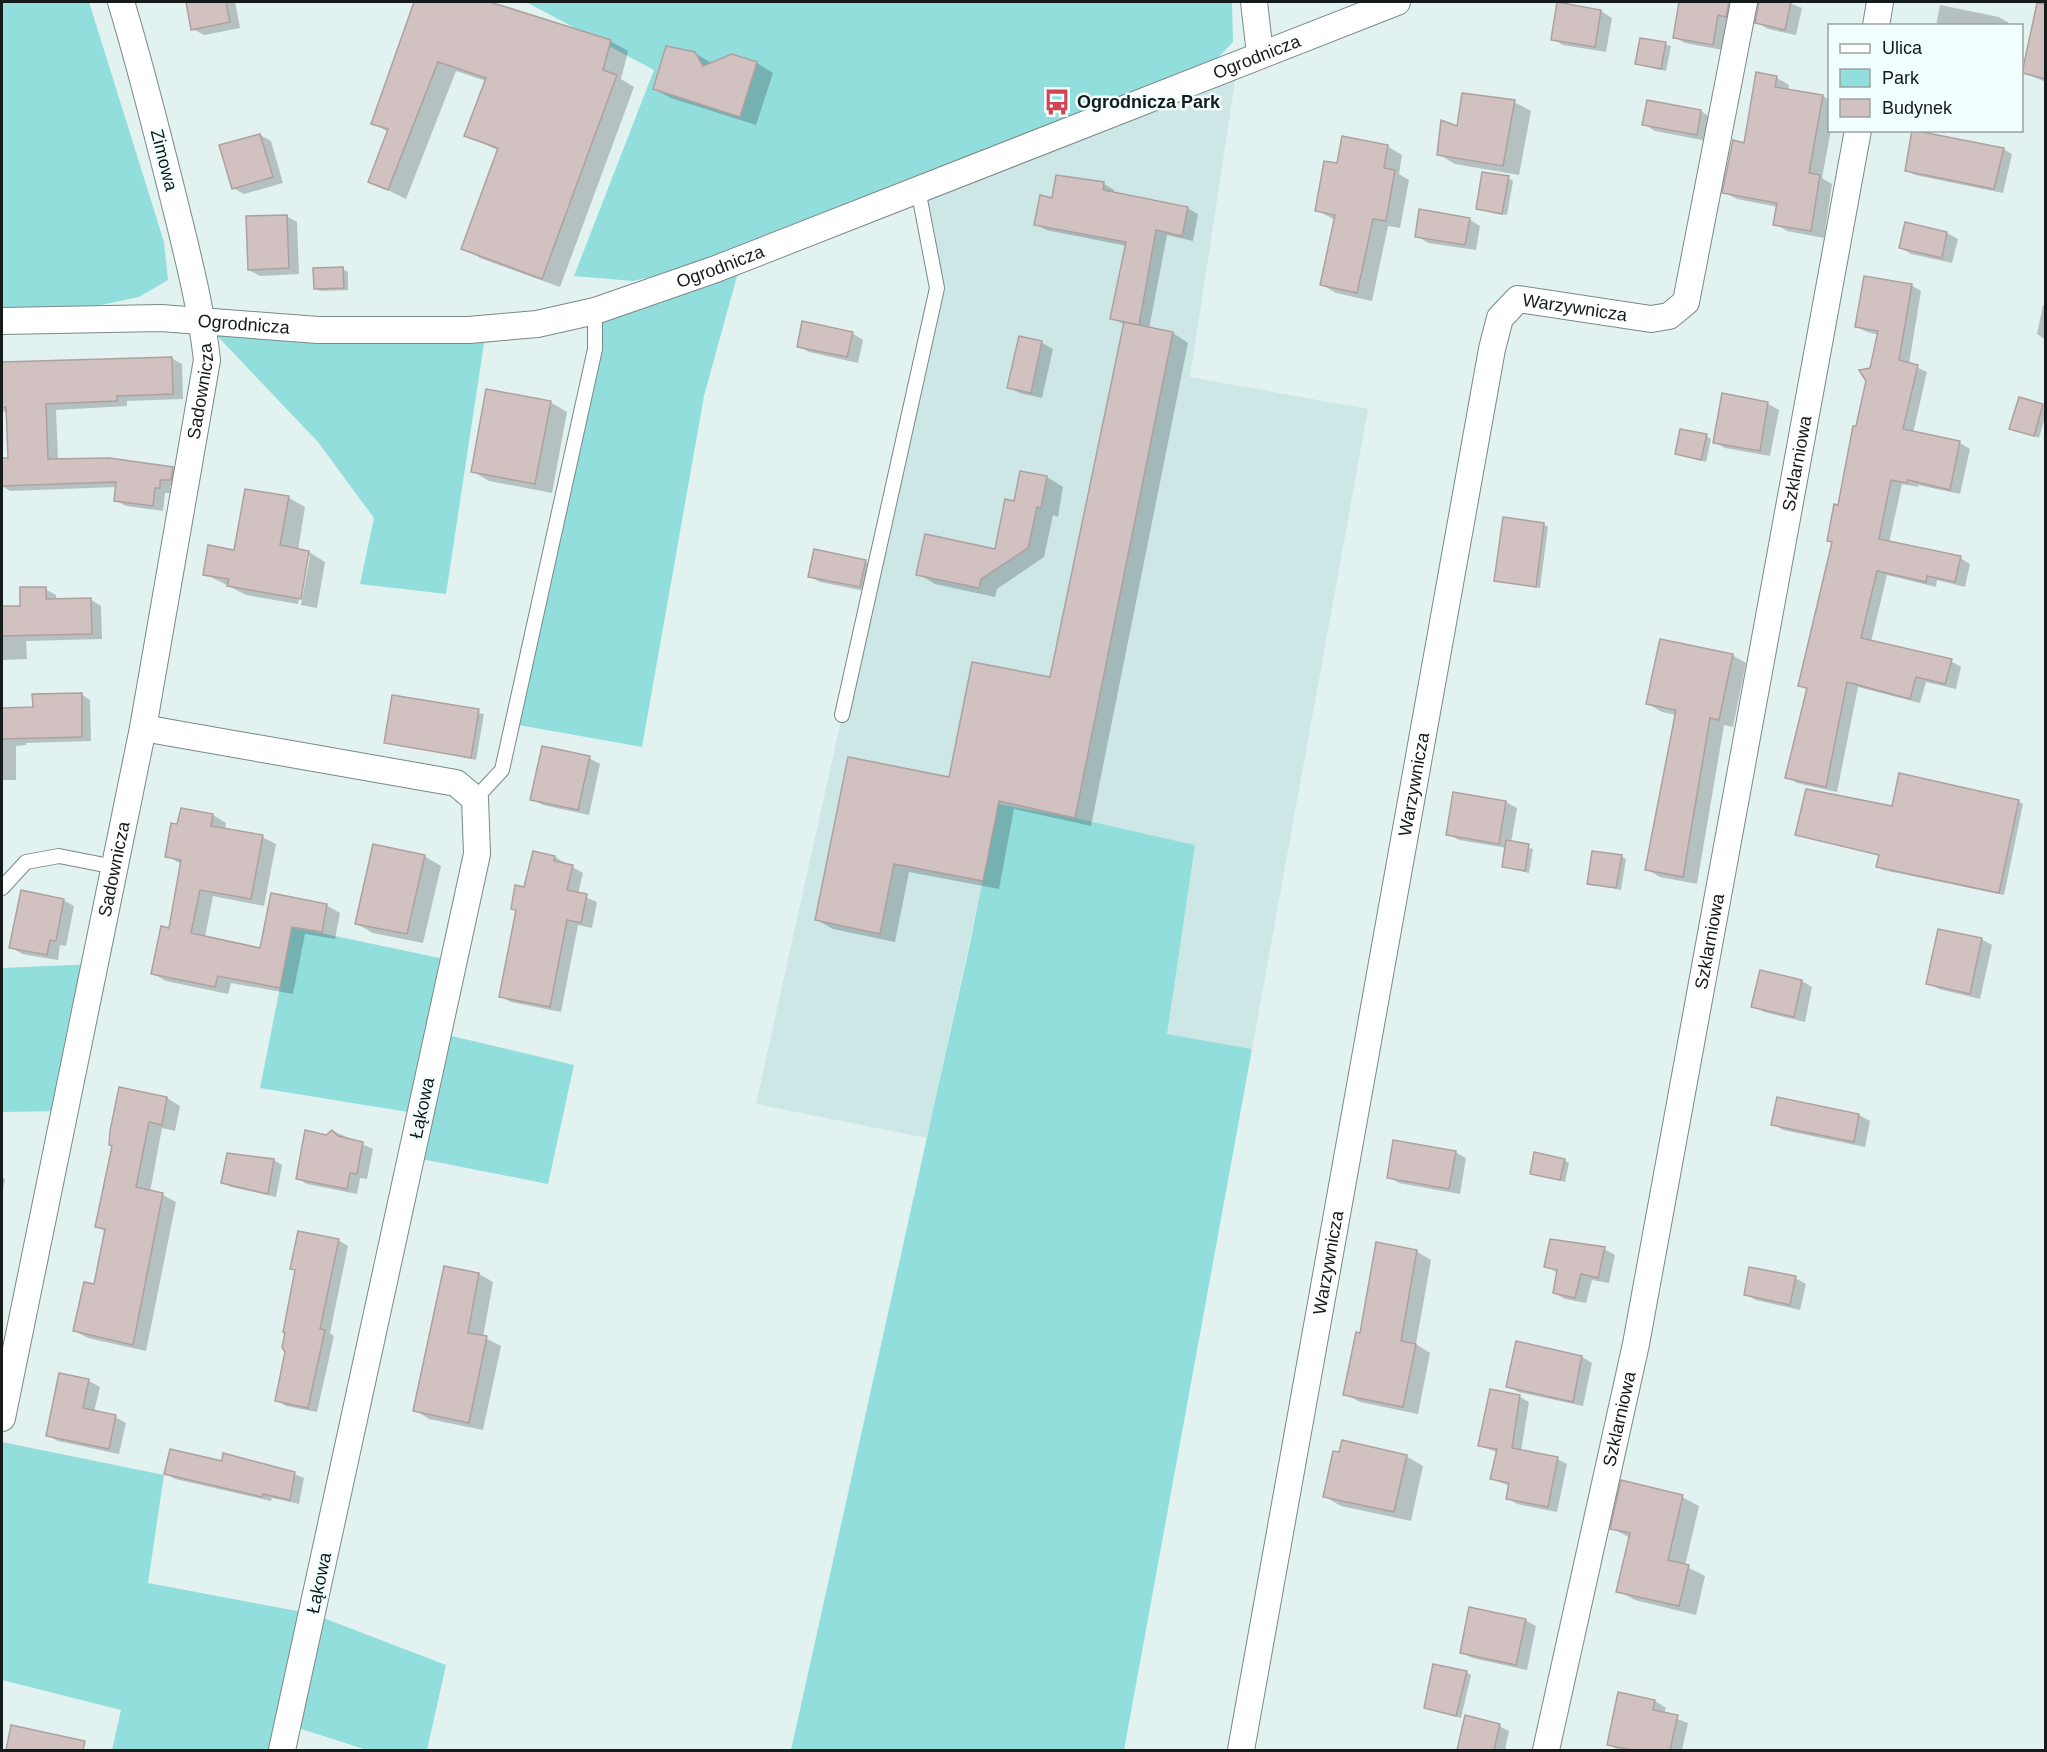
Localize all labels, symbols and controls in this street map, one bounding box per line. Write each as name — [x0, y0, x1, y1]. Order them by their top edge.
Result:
legend — [1828, 24, 2023, 132]
street label: Ogrodnicza — [1210, 31, 1304, 83]
text: Ulica — [1882, 38, 1923, 58]
text: Park — [1882, 68, 1920, 88]
bus stop icon: Ogrodnicza Park — [1042, 87, 1072, 117]
place label: Ogrodnicza Park — [1077, 92, 1221, 112]
text: Budynek — [1882, 98, 1953, 118]
street label: Zimowa — [147, 127, 182, 194]
street label: Ogrodnicza — [674, 241, 768, 292]
street label: Warzywnicza — [1521, 290, 1629, 325]
street label: Ogrodnicza — [197, 311, 291, 338]
street label: Sadownicza — [183, 341, 217, 441]
street label: Szklarniowa — [1778, 413, 1816, 513]
street label: Warzywnicza — [1395, 730, 1433, 838]
street label: Sadownicza — [95, 819, 134, 919]
street label: Szklarniowa — [1691, 891, 1728, 991]
street label: Łąkowa — [406, 1075, 438, 1140]
street label: Warzywnicza — [1309, 1208, 1348, 1316]
street label: Szklarniowa — [1599, 1369, 1640, 1469]
street label: Łąkowa — [303, 1550, 335, 1615]

